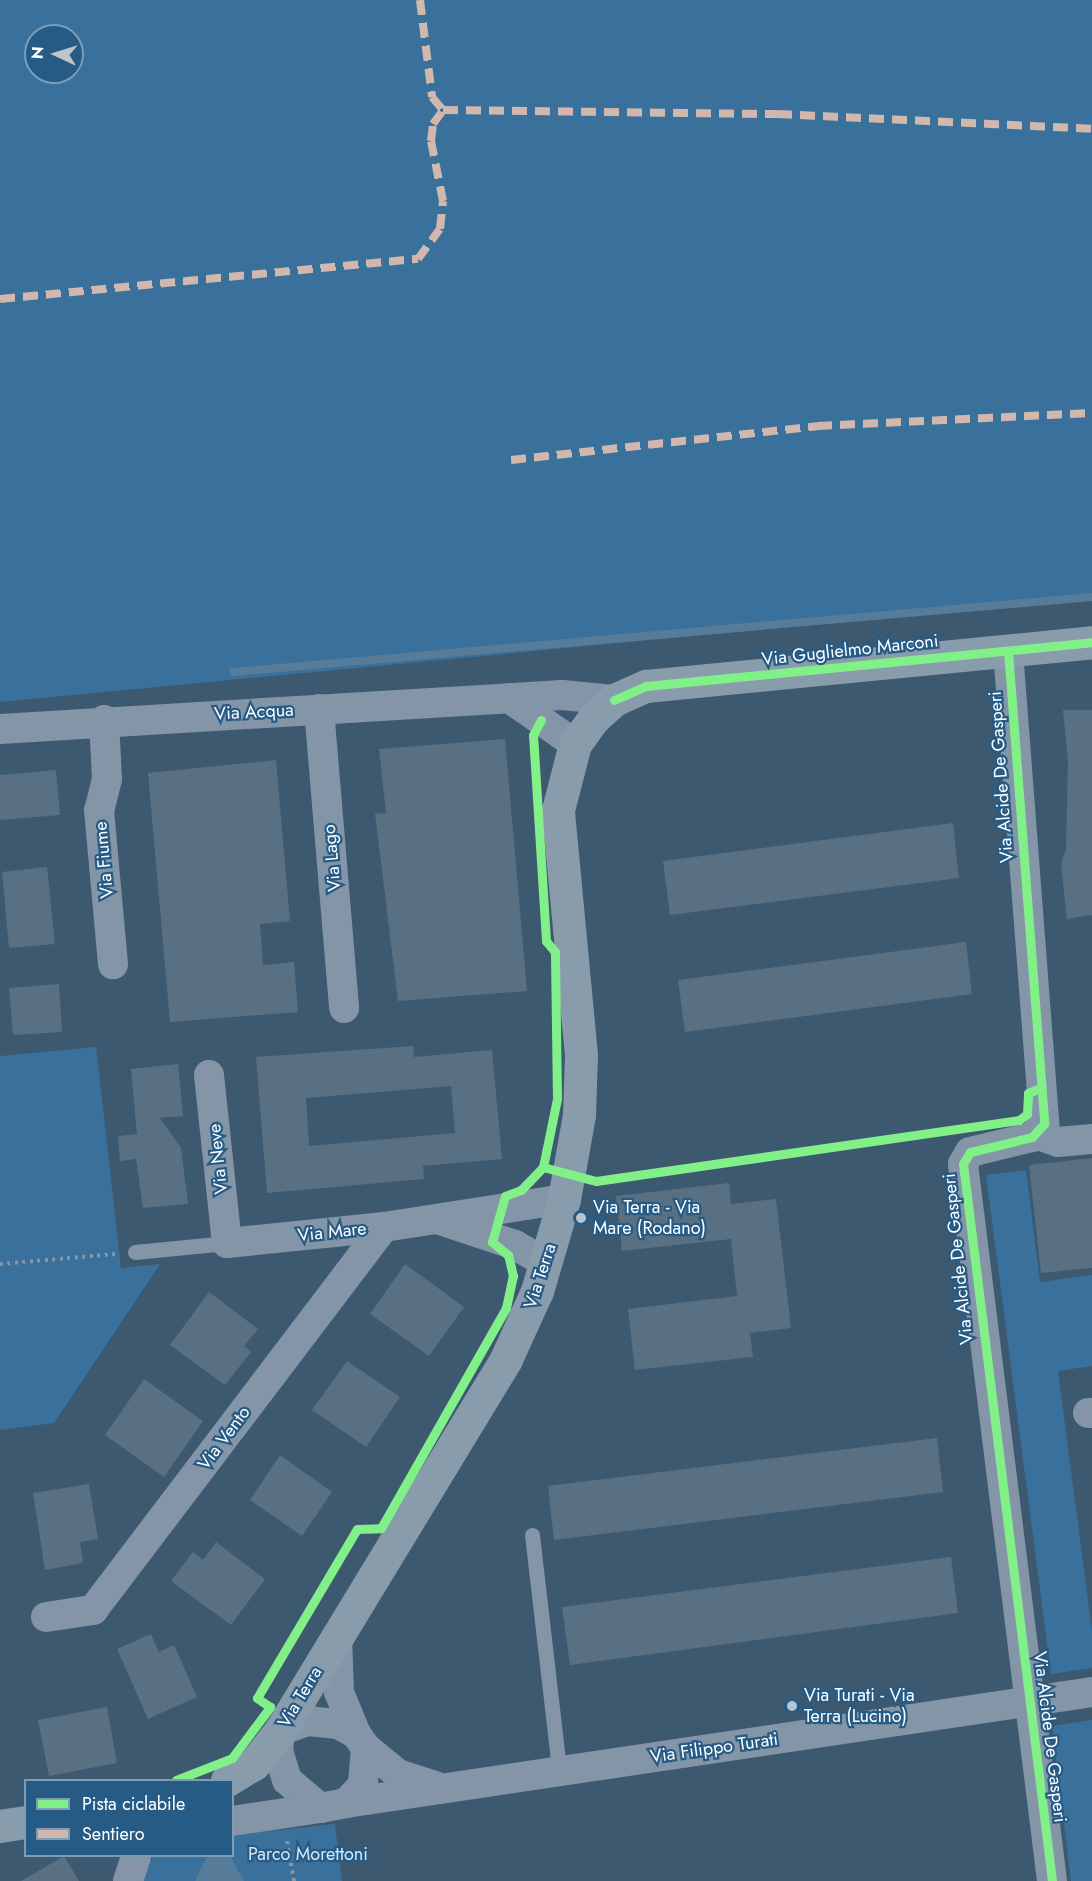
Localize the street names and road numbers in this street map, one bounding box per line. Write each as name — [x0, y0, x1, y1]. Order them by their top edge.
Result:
street label: Via Guglielmo Marconi — [761, 630, 939, 670]
street label: Via Alcide De Gasperi — [984, 690, 1018, 864]
street label: Via Acqua — [214, 699, 294, 725]
street label: Via Fiume — [90, 821, 118, 899]
street label: Via Lago — [318, 823, 346, 893]
street label: Via Neve — [204, 1123, 232, 1195]
street label: Via Alcide De Gasperi — [938, 1172, 978, 1346]
street label: Via Mare — [297, 1218, 367, 1246]
street label: Via Terra — [519, 1241, 561, 1311]
street label: Via Vento — [193, 1402, 255, 1474]
street label: Via Alcide De Gasperi — [1029, 1650, 1071, 1824]
street label: Via Terra — [273, 1663, 327, 1731]
street label: Via Filippo Turati — [649, 1728, 779, 1768]

